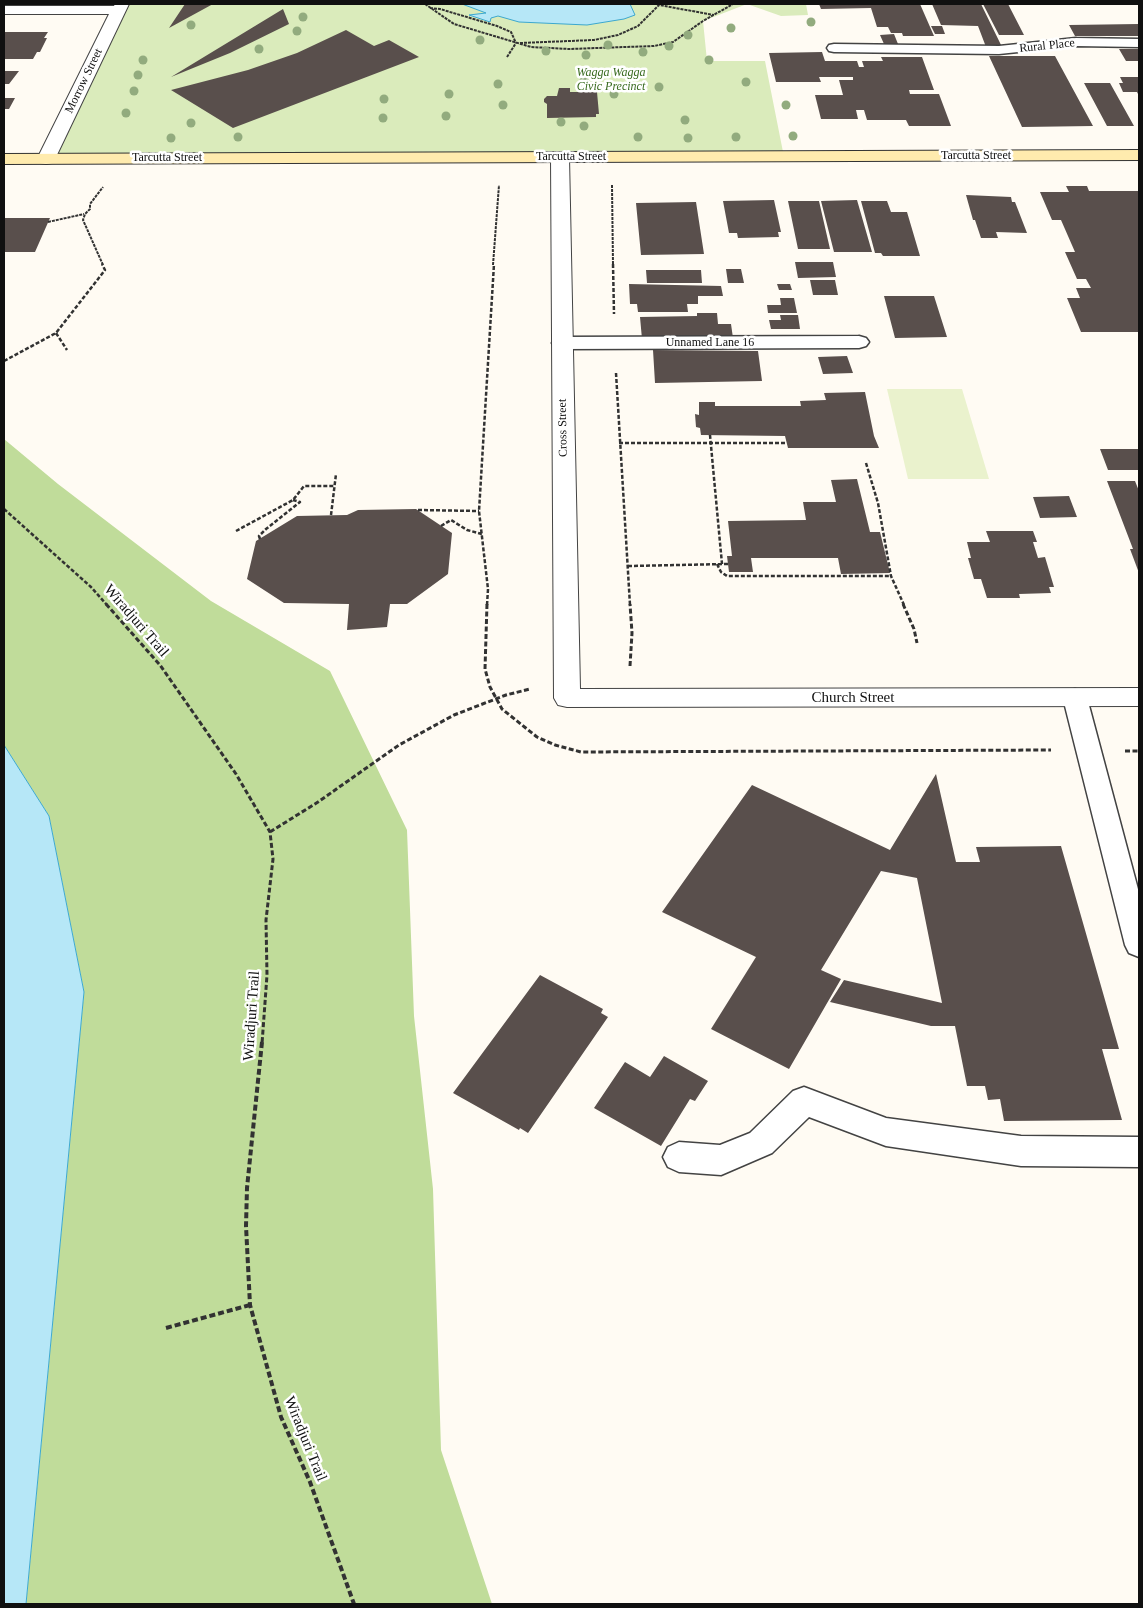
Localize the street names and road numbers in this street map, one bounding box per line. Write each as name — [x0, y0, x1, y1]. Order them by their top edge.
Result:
street label: Rural Place — [1019, 36, 1075, 56]
street label: Morrow Street — [62, 46, 106, 116]
street label: Tarcutta Street — [941, 149, 1011, 163]
street label: Tarcutta Street — [536, 150, 606, 164]
street label: Tarcutta Street — [132, 151, 202, 165]
street label: Unnamed Lane 16 — [666, 336, 754, 350]
street label: Cross Street — [555, 399, 571, 457]
street label: Wiradjuri Trail — [100, 581, 172, 661]
street label: Church Street — [812, 689, 894, 707]
street label: Wiradjuri Trail — [240, 970, 264, 1062]
street label: Wiradjuri Trail — [280, 1394, 330, 1484]

